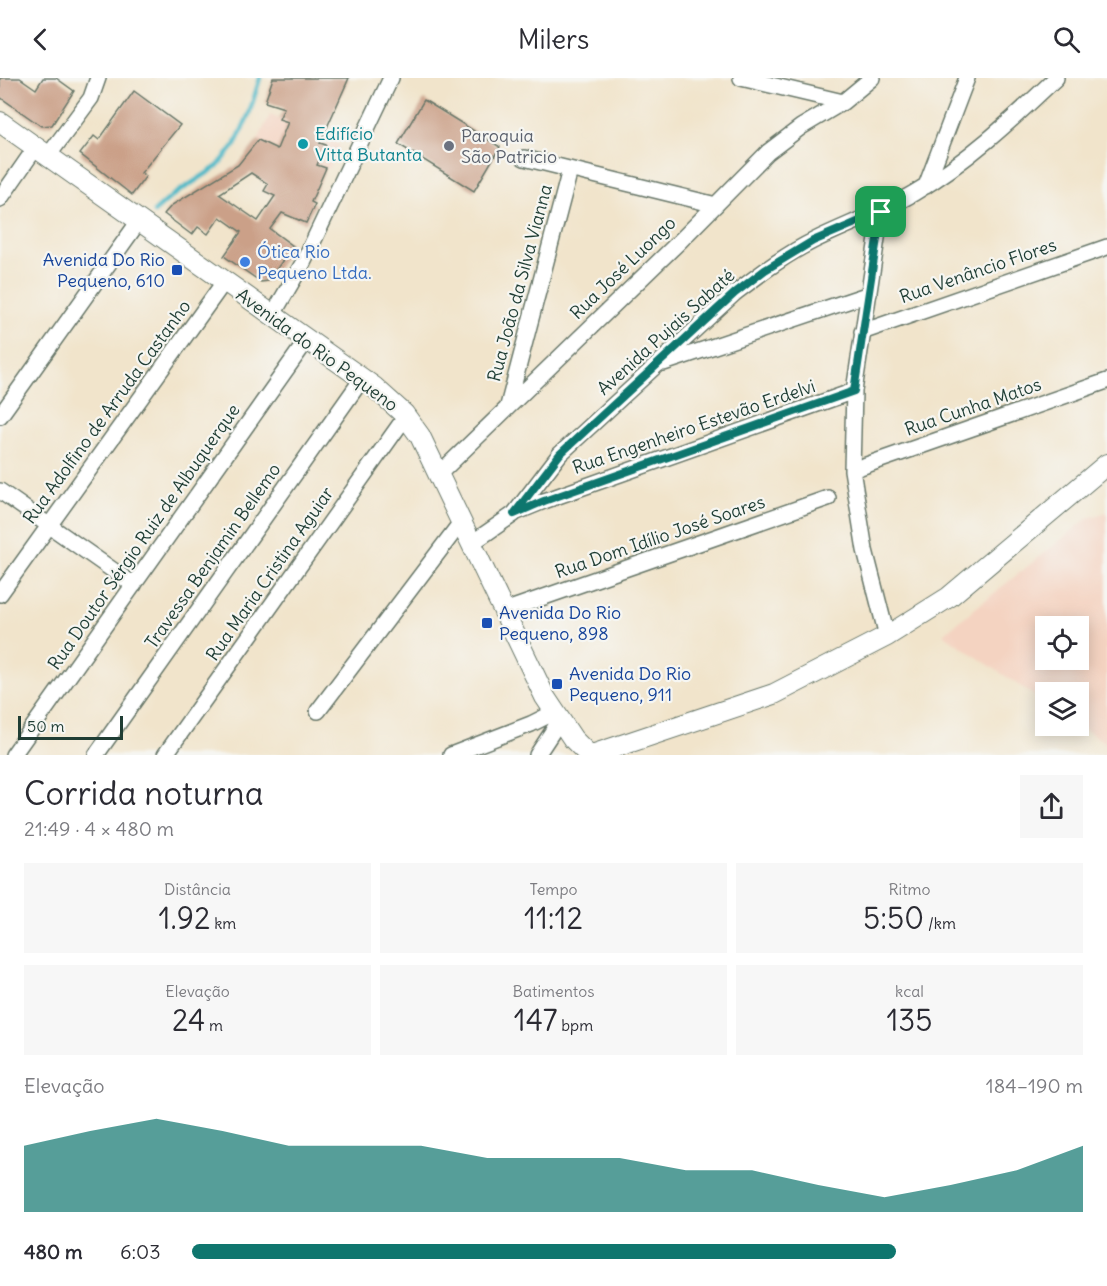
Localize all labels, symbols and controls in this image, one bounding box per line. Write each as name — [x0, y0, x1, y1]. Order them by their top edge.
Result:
text: Milers — [518, 22, 589, 56]
icon: back — [24, 23, 57, 56]
icon: search — [1050, 23, 1083, 56]
place label: Edifício Vitta Butanta — [315, 122, 422, 166]
place label: Paroquia São Patricio — [461, 124, 557, 168]
marker: Edifício Vitta Butanta — [296, 137, 310, 151]
marker: Paroquia São Patricio — [442, 139, 456, 153]
street label: Rua João da Silva Vianna — [482, 182, 557, 384]
pin — [855, 186, 906, 237]
icon: arrive — [864, 195, 897, 228]
street label: Rua José Luongo — [565, 211, 680, 324]
street label: Rua Venâncio Flores — [896, 233, 1059, 308]
place label: Ótica Rio Pequeno Ltda. — [257, 240, 372, 284]
place label: Avenida Do Rio Pequeno, 610 — [43, 248, 165, 292]
marker: Ótica Rio Pequeno Ltda. — [238, 255, 252, 269]
marker: Avenida Do Rio Pequeno, 610 — [170, 263, 184, 277]
street label: Avenida Pujais Sabaté — [592, 264, 739, 400]
street label: Avenida do Rio Pequeno — [232, 283, 403, 416]
street label: Rua Adolfino de Arruda Castanho — [18, 295, 196, 528]
street label: Rua Cunha Matos — [902, 372, 1044, 441]
street label: Rua Engenheiro Estevão Erdelvi — [569, 374, 818, 479]
street label: Rua Doutor Sérgio Ruiz de Albuquerque — [43, 399, 245, 674]
street label: Travessa Benjamin Bellemo — [140, 459, 285, 653]
street label: Rua Maria Cristina Aguiar — [201, 482, 339, 665]
street label: Rua Dom Idílio José Soares — [552, 490, 768, 583]
place label: Avenida Do Rio Pequeno, 898 — [499, 601, 621, 645]
marker: Avenida Do Rio Pequeno, 898 — [480, 616, 494, 630]
map controls — [1035, 616, 1089, 736]
button: locate — [1035, 616, 1089, 670]
place label: Avenida Do Rio Pequeno, 911 — [569, 662, 691, 706]
marker: Avenida Do Rio Pequeno, 911 — [550, 677, 564, 691]
button: layers — [1035, 682, 1089, 736]
scale bar — [18, 713, 123, 740]
text: 50 m — [27, 716, 65, 736]
text: Corrida noturna — [24, 772, 264, 814]
button: share — [1020, 775, 1083, 838]
text: 21:49 · 4 × 480 m — [24, 816, 174, 841]
text: Distância — [164, 879, 231, 899]
text: Tempo — [529, 879, 578, 899]
text: Ritmo — [888, 879, 931, 899]
text: 1.92 — [159, 899, 210, 937]
text: 11:12 — [524, 899, 583, 937]
text: 5:50 — [863, 899, 924, 937]
text: km — [210, 913, 236, 933]
text: /km — [924, 913, 956, 933]
text: Elevação — [165, 981, 230, 1001]
text: Batimentos — [512, 981, 595, 1001]
text: kcal — [895, 981, 924, 1001]
text: 24 — [172, 1001, 205, 1039]
text: 147 — [514, 1001, 557, 1039]
text: 135 — [886, 1001, 933, 1039]
text: m — [205, 1015, 223, 1035]
text: bpm — [557, 1015, 593, 1035]
text: Elevação — [24, 1073, 105, 1098]
text: 184–190 m — [986, 1073, 1083, 1098]
text: 480 m — [24, 1239, 83, 1264]
text: 6:03 — [120, 1239, 161, 1264]

